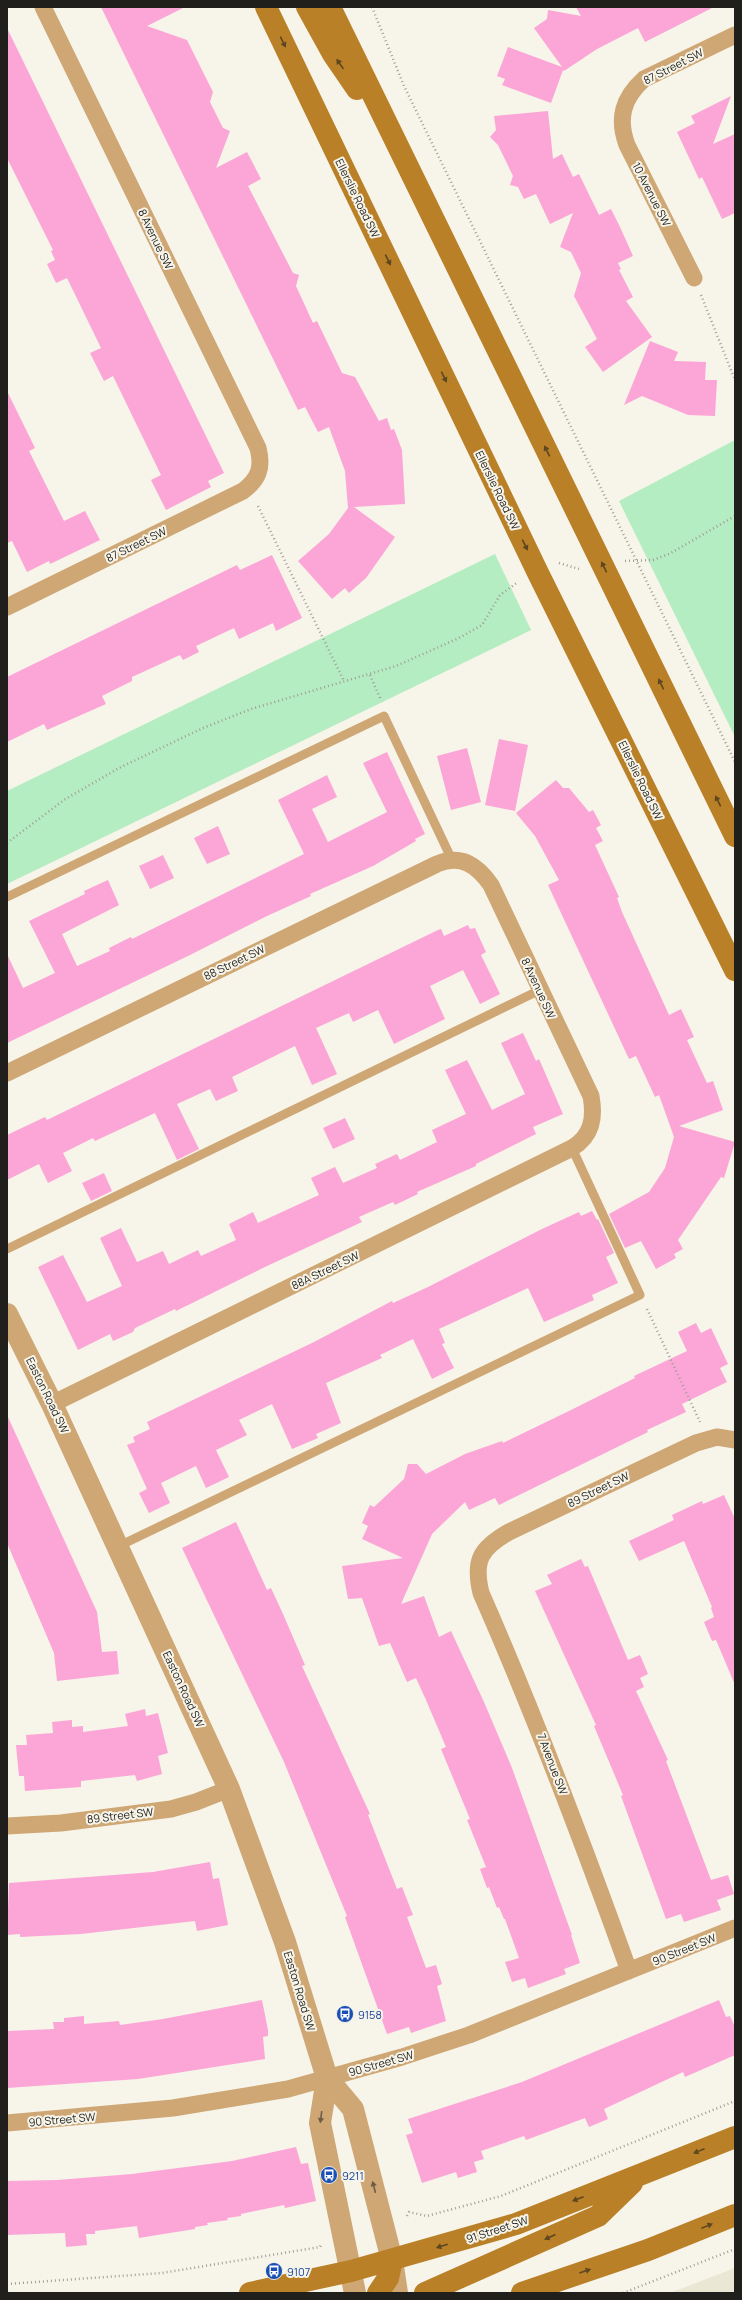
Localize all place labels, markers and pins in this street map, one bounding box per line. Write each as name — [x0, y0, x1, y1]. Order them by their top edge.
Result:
bus stop icon: 9158 — [335, 2004, 355, 2024]
place label: 9158 — [358, 2007, 382, 2022]
bus stop icon: 9211 — [319, 2165, 339, 2185]
place label: 9211 — [342, 2168, 364, 2183]
bus stop icon: 9107 — [264, 2261, 284, 2281]
place label: 9107 — [287, 2264, 310, 2279]

